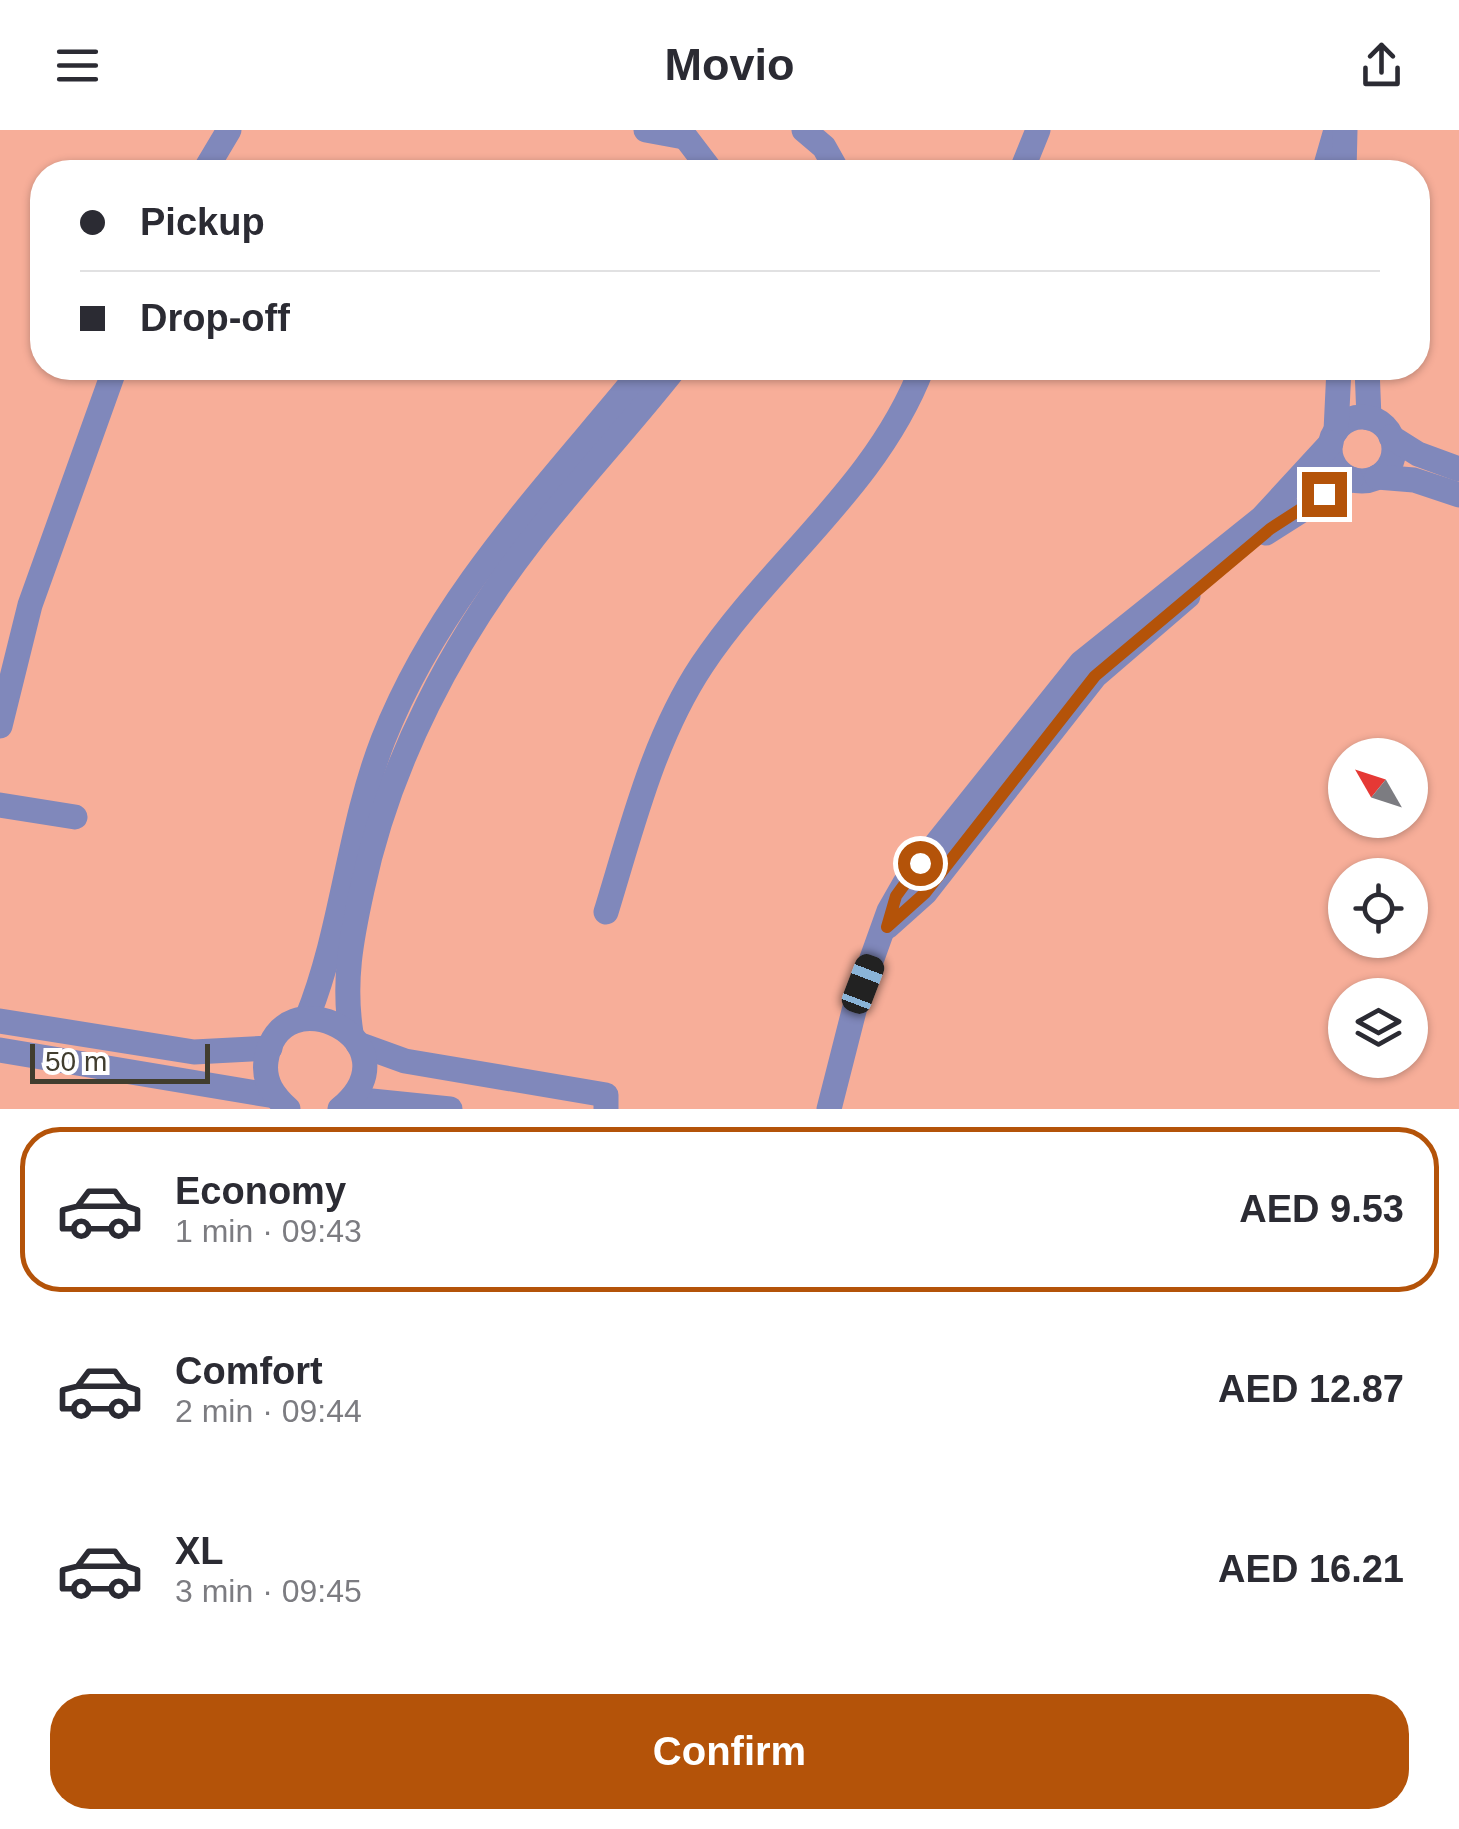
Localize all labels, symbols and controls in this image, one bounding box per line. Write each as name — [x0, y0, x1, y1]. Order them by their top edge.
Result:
icon: menu — [50, 38, 105, 93]
icon: share — [1354, 38, 1409, 93]
text: Movio — [665, 39, 795, 90]
text: Pickup — [140, 201, 265, 243]
text: Drop-off — [140, 297, 290, 339]
route end — [1302, 472, 1347, 517]
north arrow — [1328, 738, 1428, 838]
map controls — [1328, 738, 1428, 1078]
route start — [898, 841, 943, 886]
button: locate — [1328, 858, 1428, 958]
car — [838, 951, 888, 1017]
button: layers — [1328, 978, 1428, 1078]
scale bar — [30, 1039, 210, 1084]
text: 50 m — [45, 1046, 107, 1077]
icon: car — [55, 1165, 145, 1255]
text: Economy — [175, 1170, 346, 1212]
text: AED 9.53 — [1239, 1188, 1404, 1230]
text: 1 min · 09:43 — [175, 1213, 362, 1249]
icon: car — [55, 1345, 145, 1435]
text: Comfort — [175, 1350, 323, 1392]
text: AED 12.87 — [1218, 1368, 1404, 1410]
text: 2 min · 09:44 — [175, 1393, 362, 1429]
icon: car — [55, 1525, 145, 1615]
text: XL — [175, 1530, 224, 1572]
text: AED 16.21 — [1218, 1548, 1404, 1590]
text: 3 min · 09:45 — [175, 1573, 362, 1609]
button: Confirm — [50, 1694, 1409, 1809]

